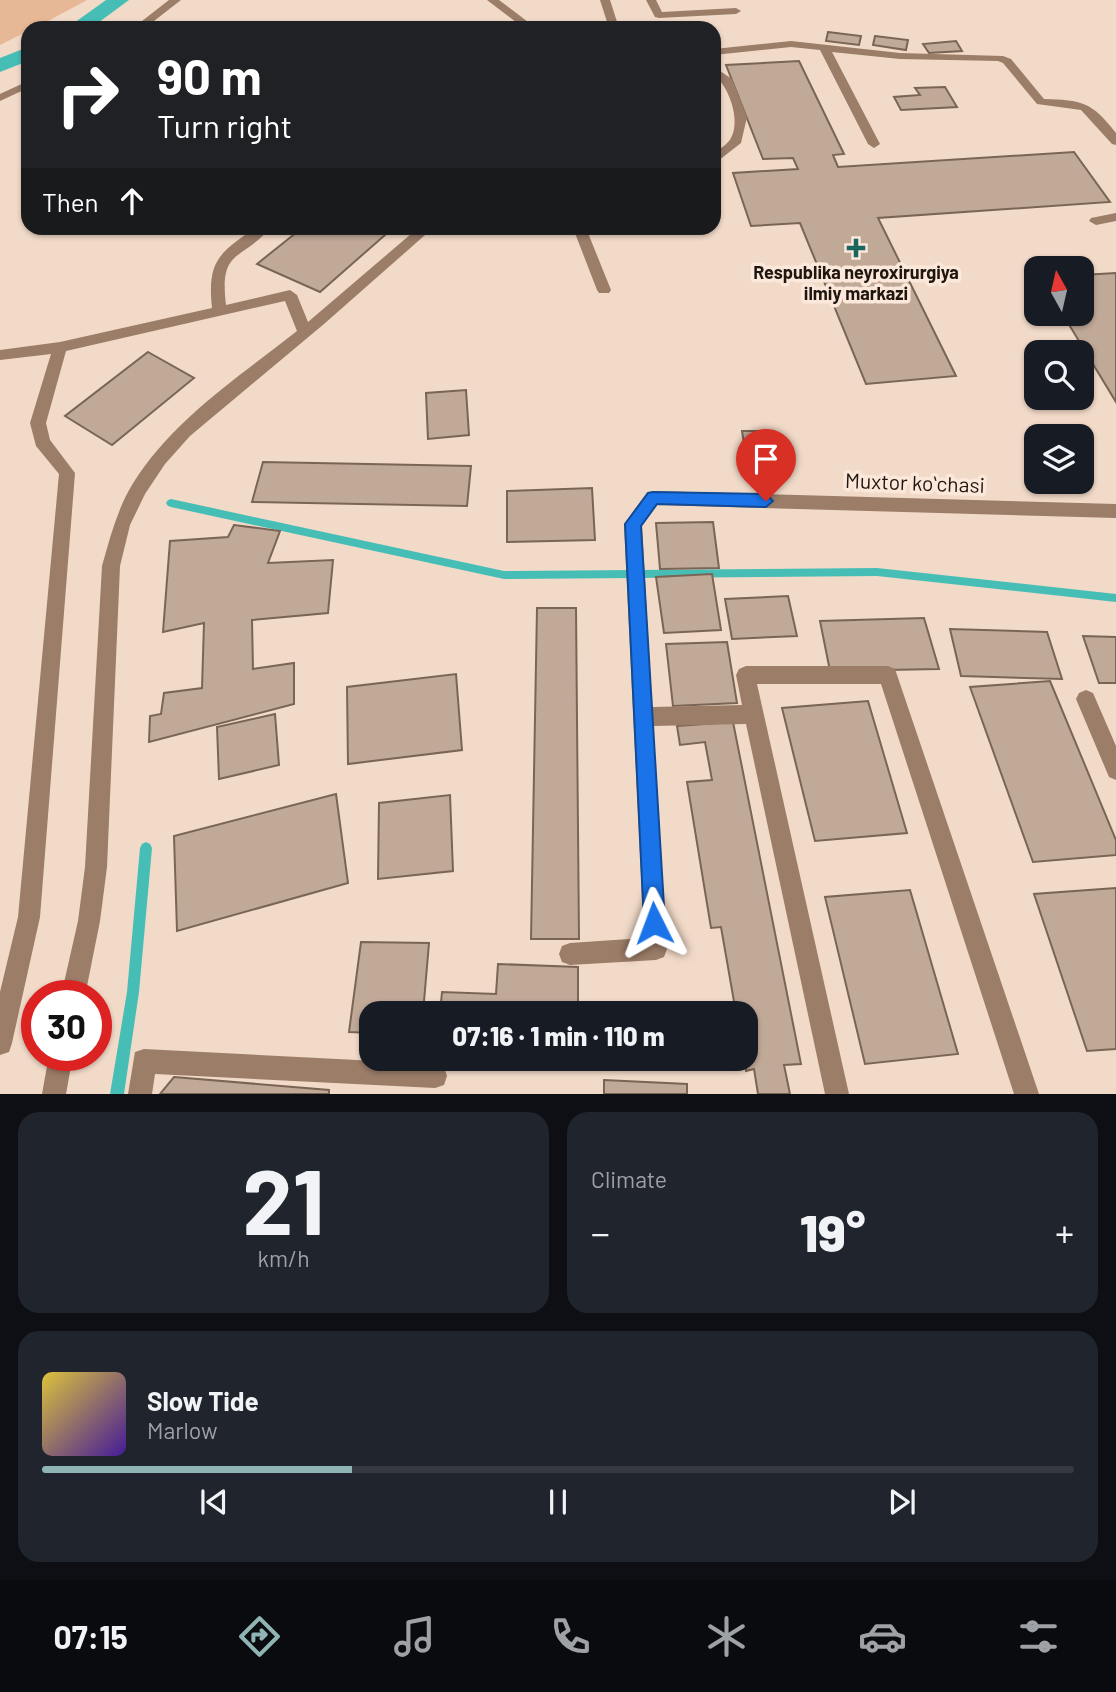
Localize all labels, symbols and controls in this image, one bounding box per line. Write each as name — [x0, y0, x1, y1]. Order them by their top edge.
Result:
text: 90 m — [157, 46, 262, 105]
icon: right — [42, 49, 133, 140]
text: Turn right — [157, 106, 292, 144]
icon: ahead — [113, 182, 151, 220]
text: Then — [42, 186, 99, 217]
marker: Respublika neyroxirurgiya ilmiy markazi — [846, 238, 866, 258]
north arrow — [1024, 256, 1094, 326]
map controls — [1024, 256, 1094, 494]
place label: Respublika neyroxirurgiya ilmiy markazi — [753, 261, 959, 304]
button: search — [1024, 340, 1094, 410]
button: layers — [1024, 424, 1094, 494]
pin — [736, 429, 796, 501]
icon: arrive — [747, 440, 785, 478]
street label: Muxtor koʻchasi — [845, 467, 985, 497]
position arrow — [617, 886, 691, 960]
speed limit sign: 30 — [21, 980, 112, 1071]
text: 07:16 · 1 min · 110 m — [452, 1020, 665, 1051]
text: 21 — [242, 1144, 325, 1253]
text: Climate — [591, 1165, 667, 1193]
text: 19° — [800, 1200, 865, 1262]
text: − — [591, 1209, 610, 1255]
text: + — [1055, 1209, 1074, 1255]
text: km/h — [257, 1244, 310, 1272]
text: Slow Tide — [147, 1385, 259, 1416]
text: Marlow — [147, 1416, 218, 1444]
icon: previous — [195, 1483, 233, 1521]
icon: pause — [539, 1483, 577, 1521]
icon: next — [883, 1483, 921, 1521]
icon: directions — [235, 1612, 284, 1661]
icon: music — [390, 1612, 439, 1661]
icon: phone — [546, 1612, 595, 1661]
icon: climate — [702, 1612, 751, 1661]
icon: car — [858, 1612, 907, 1661]
icon: filters — [1014, 1612, 1063, 1661]
text: 07:15 — [53, 1617, 128, 1655]

